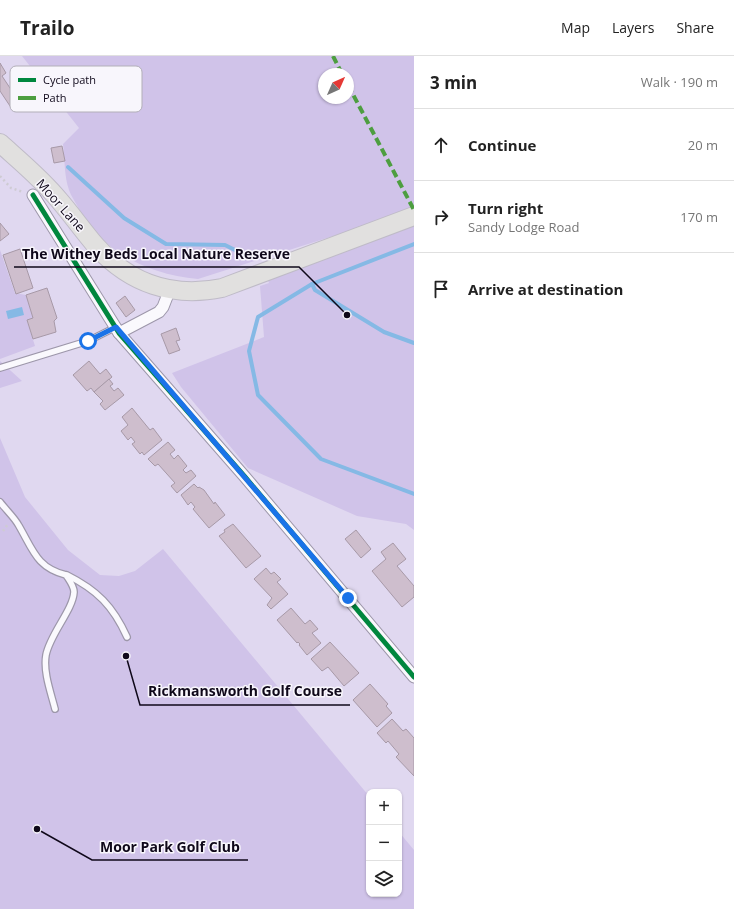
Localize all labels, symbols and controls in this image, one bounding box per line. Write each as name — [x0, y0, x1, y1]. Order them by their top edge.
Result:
text: Trailo — [20, 15, 74, 41]
text: Map — [561, 18, 590, 37]
text: Layers — [612, 18, 654, 37]
text: Share — [676, 18, 714, 37]
legend — [10, 66, 142, 112]
north arrow — [318, 68, 354, 104]
text: 3 min — [430, 71, 477, 94]
text: Cycle path — [43, 72, 96, 87]
text: Walk · 190 m — [641, 73, 718, 91]
text: Path — [43, 90, 66, 105]
icon: ahead — [430, 134, 452, 156]
text: Continue — [468, 135, 536, 155]
text: 20 m — [688, 136, 718, 154]
street label: Moor Lane — [32, 175, 90, 235]
text: Turn right — [468, 198, 543, 218]
icon: right — [430, 206, 452, 228]
text: 170 m — [680, 208, 718, 226]
text: Sandy Lodge Road — [468, 218, 579, 236]
callout: The Withey Beds Local Nature Reserve — [14, 241, 299, 267]
text: The Withey Beds Local Nature Reserve — [22, 244, 290, 263]
icon: arrive — [430, 278, 452, 300]
text: Arrive at destination — [468, 279, 623, 299]
route start — [79, 332, 97, 350]
route end — [339, 589, 357, 607]
callout: Rickmansworth Golf Course — [140, 679, 350, 705]
text: Rickmansworth Golf Course — [148, 681, 342, 700]
map controls — [366, 789, 402, 897]
button: + — [366, 789, 402, 825]
button: − — [366, 825, 402, 861]
callout: Moor Park Golf Club — [92, 834, 248, 860]
text: Moor Park Golf Club — [100, 837, 240, 856]
button: layers — [366, 861, 402, 897]

